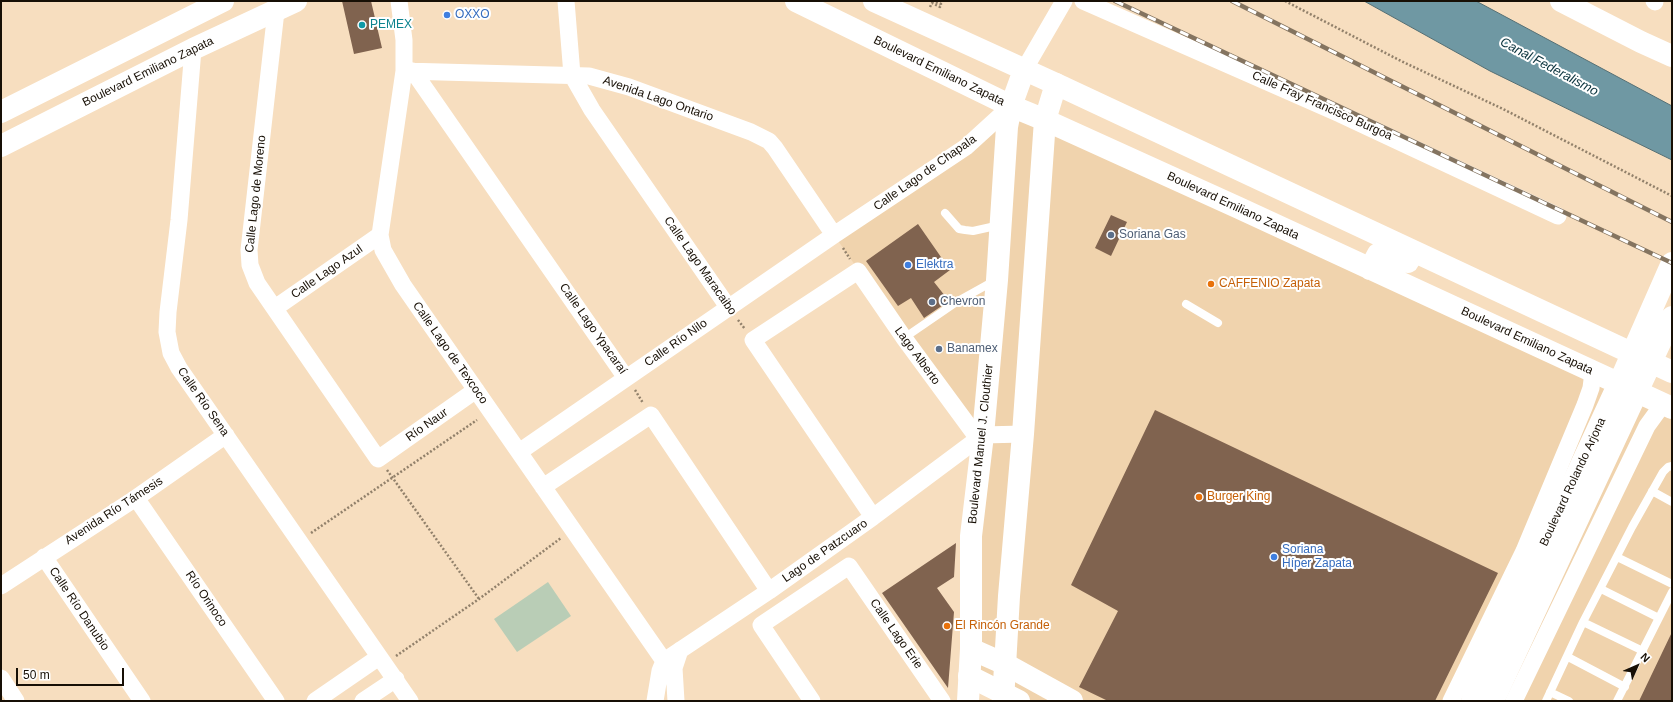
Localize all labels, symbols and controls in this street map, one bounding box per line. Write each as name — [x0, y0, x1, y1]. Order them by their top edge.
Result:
place label: OXXO — [455, 8, 490, 22]
marker: OXXO — [442, 10, 452, 20]
place label: PEMEX — [370, 18, 412, 32]
marker: PEMEX — [357, 20, 367, 30]
street label: Boulevard Emiliano Zapata — [871, 33, 1007, 109]
street label: Boulevard Emiliano Zapata — [80, 34, 216, 110]
water label: Canal Federalismo — [1497, 35, 1601, 99]
street label: Calle Fray Francisco Burgoa — [1250, 68, 1394, 144]
street label: Avenida Lago Ontario — [601, 73, 715, 125]
street label: Calle Lago de Chapala — [871, 132, 979, 214]
street label: Calle Lago de Moreno — [243, 135, 269, 253]
street label: Boulevard Emiliano Zapata — [1165, 169, 1301, 243]
street label: Calle Lago Maracaibo — [661, 214, 739, 318]
place label: Soriana Gas — [1119, 228, 1186, 242]
marker: Soriana Gas — [1106, 230, 1116, 240]
street label: Calle Lago Azul — [288, 242, 366, 302]
place label: Elektra — [916, 258, 953, 272]
marker: Elektra — [903, 260, 913, 270]
place label: CAFFENIO Zapata — [1219, 277, 1320, 291]
marker: CAFFENIO Zapata — [1206, 279, 1216, 289]
street label: Calle Lago Ypacaraí — [556, 281, 630, 377]
place label: Chevron — [940, 295, 985, 309]
marker: Chevron — [927, 297, 937, 307]
street label: Calle Lago de Texcoco — [409, 299, 491, 407]
street label: Boulevard Emiliano Zapata — [1459, 304, 1595, 378]
street label: Calle Río Nilo — [642, 316, 710, 370]
street label: Lago Alberto — [891, 324, 943, 388]
place label: Banamex — [947, 342, 998, 356]
marker: Banamex — [934, 344, 944, 354]
street label: Boulevard Manuel J. Clouthier — [965, 363, 997, 525]
street label: Calle Río Sena — [174, 365, 232, 439]
street label: Río Naur — [403, 405, 451, 445]
street label: Boulevard Rolando Arjona — [1537, 415, 1609, 549]
street label: Avenida Río Támesis — [62, 474, 166, 548]
place label: Burger King — [1207, 490, 1270, 504]
marker: Burger King — [1194, 492, 1204, 502]
street label: Lago de Patzcuaro — [780, 516, 870, 586]
place label: Soriana Híper Zapata — [1282, 543, 1352, 571]
marker: Soriana Híper Zapata — [1269, 552, 1279, 562]
street label: Calle Río Danubio — [46, 565, 112, 653]
street label: Río Orinoco — [182, 568, 230, 630]
street label: Calle Lago Erie — [867, 596, 925, 672]
place label: El Rincón Grande — [955, 619, 1050, 633]
marker: El Rincón Grande — [942, 621, 952, 631]
north arrow — [1617, 646, 1657, 686]
text: N — [1638, 650, 1653, 665]
scale bar — [18, 660, 126, 686]
text: 50 m — [23, 668, 50, 682]

